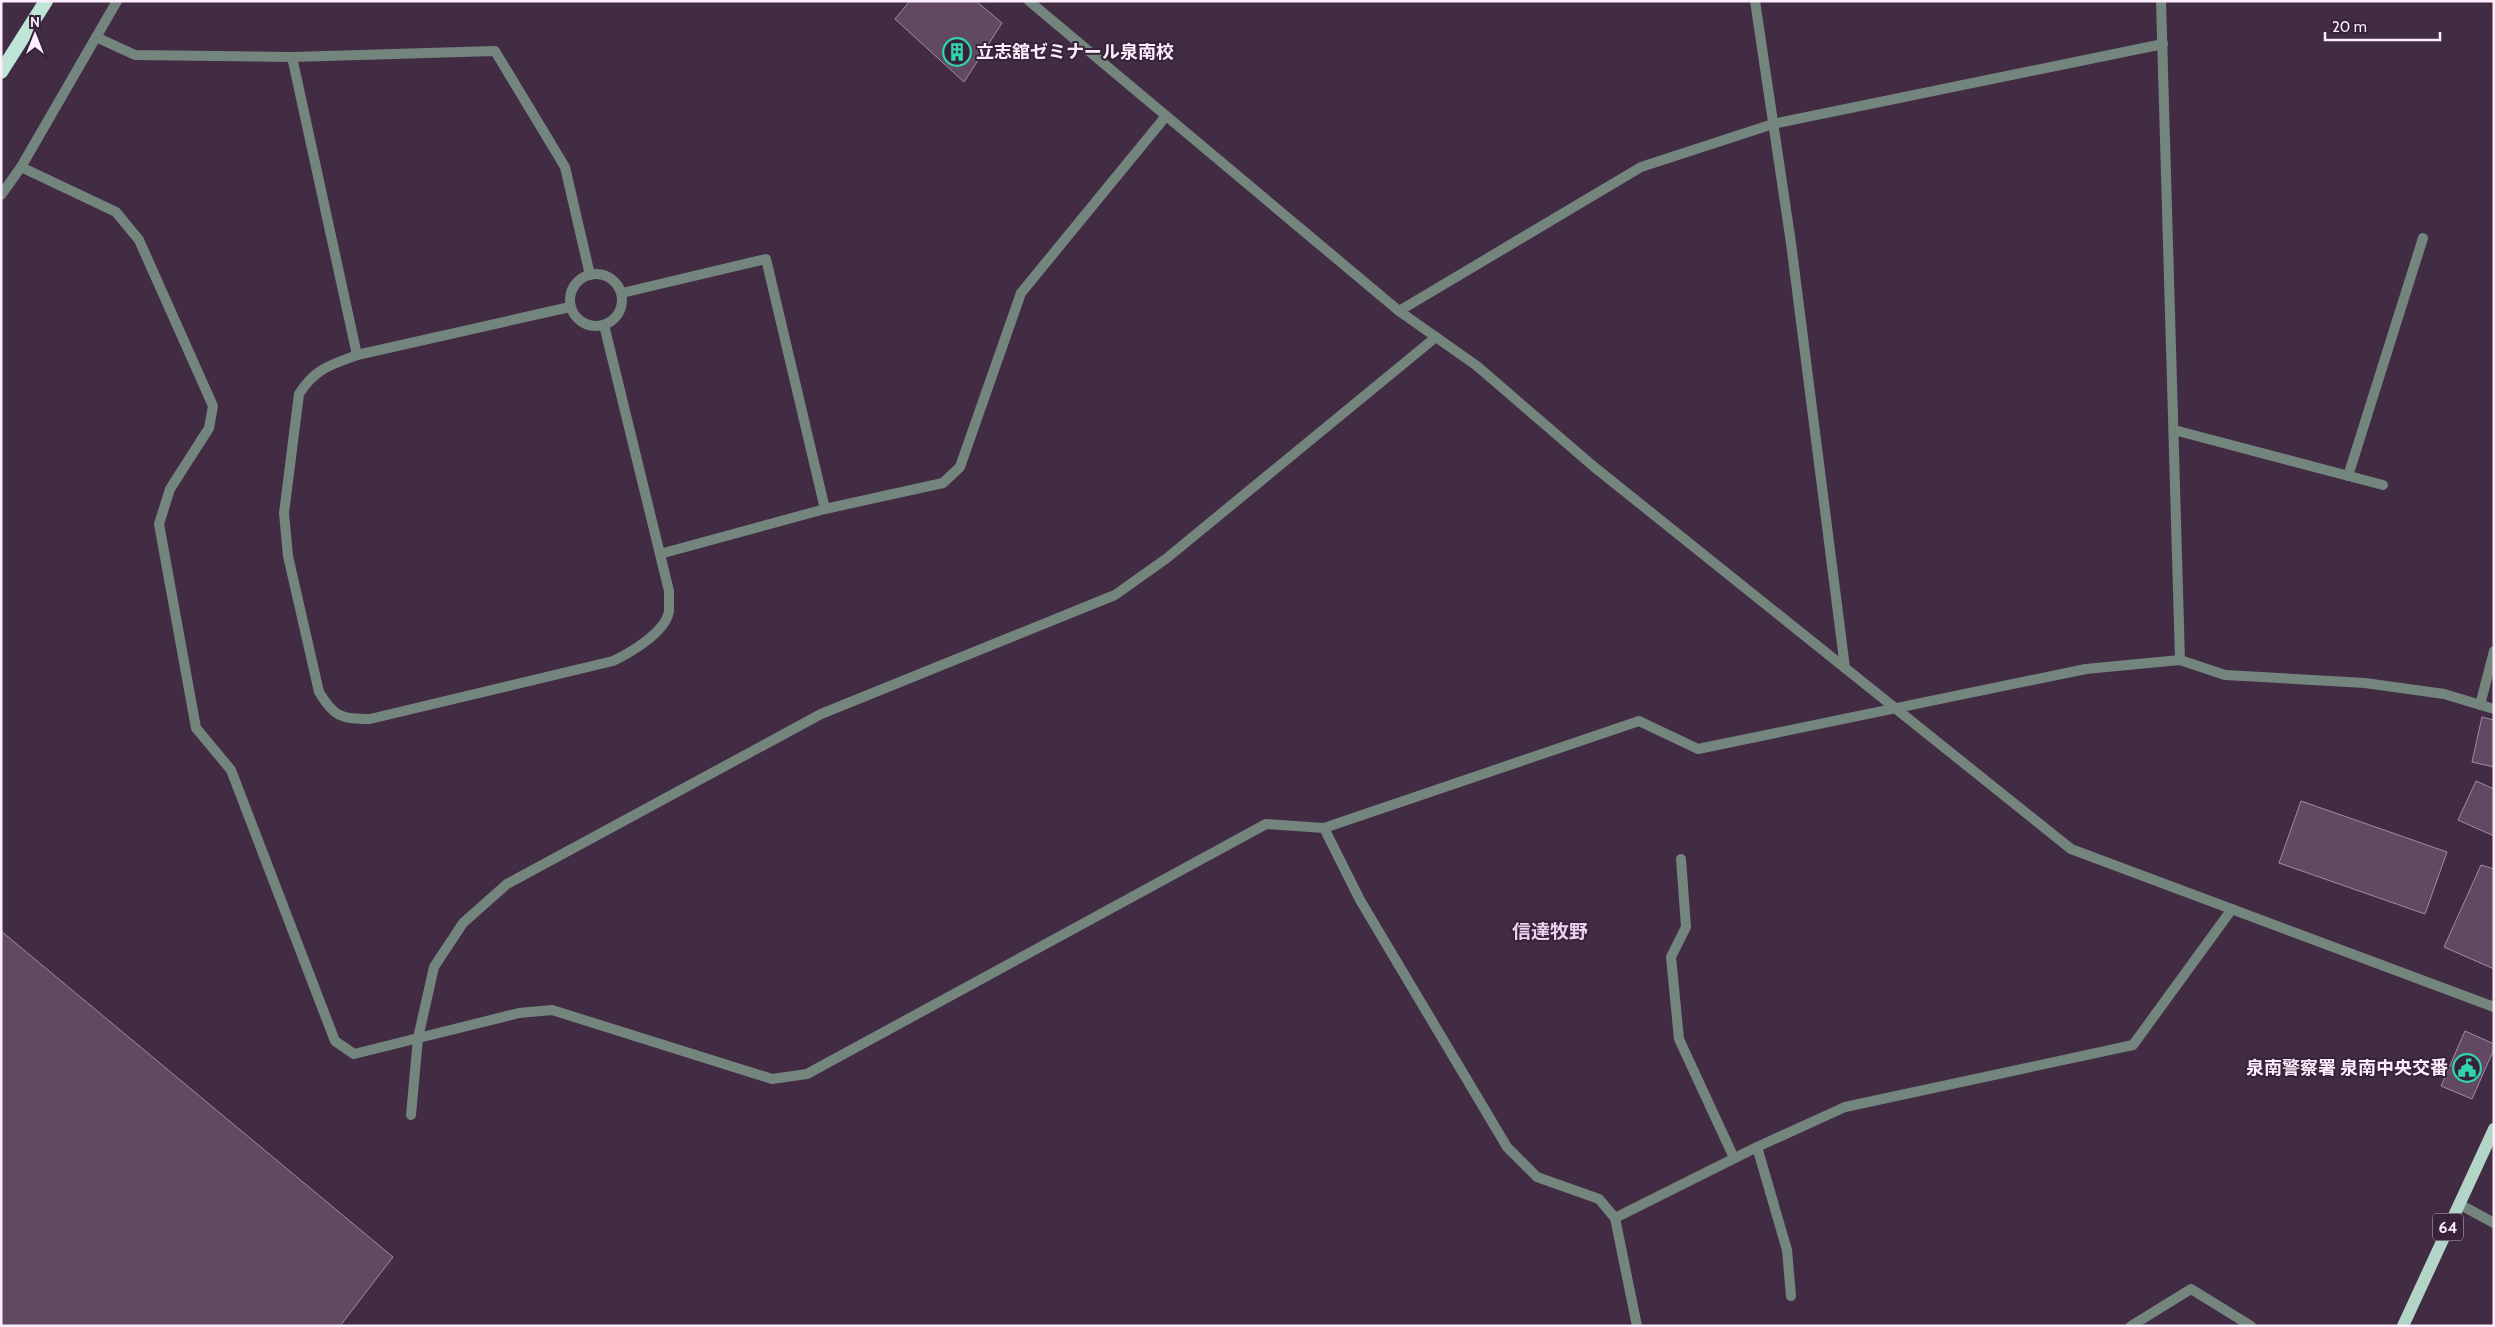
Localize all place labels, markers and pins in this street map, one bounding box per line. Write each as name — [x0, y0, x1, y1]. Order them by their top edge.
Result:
building icon: 立志舘ゼミナール泉南校 — [942, 37, 972, 67]
place label: 立志舘ゼミナール泉南校 — [976, 41, 1174, 63]
public building icon: 泉南警察署 泉南中央交番 — [2452, 1053, 2482, 1083]
place label: 泉南警察署 泉南中央交番 — [2246, 1057, 2448, 1079]

